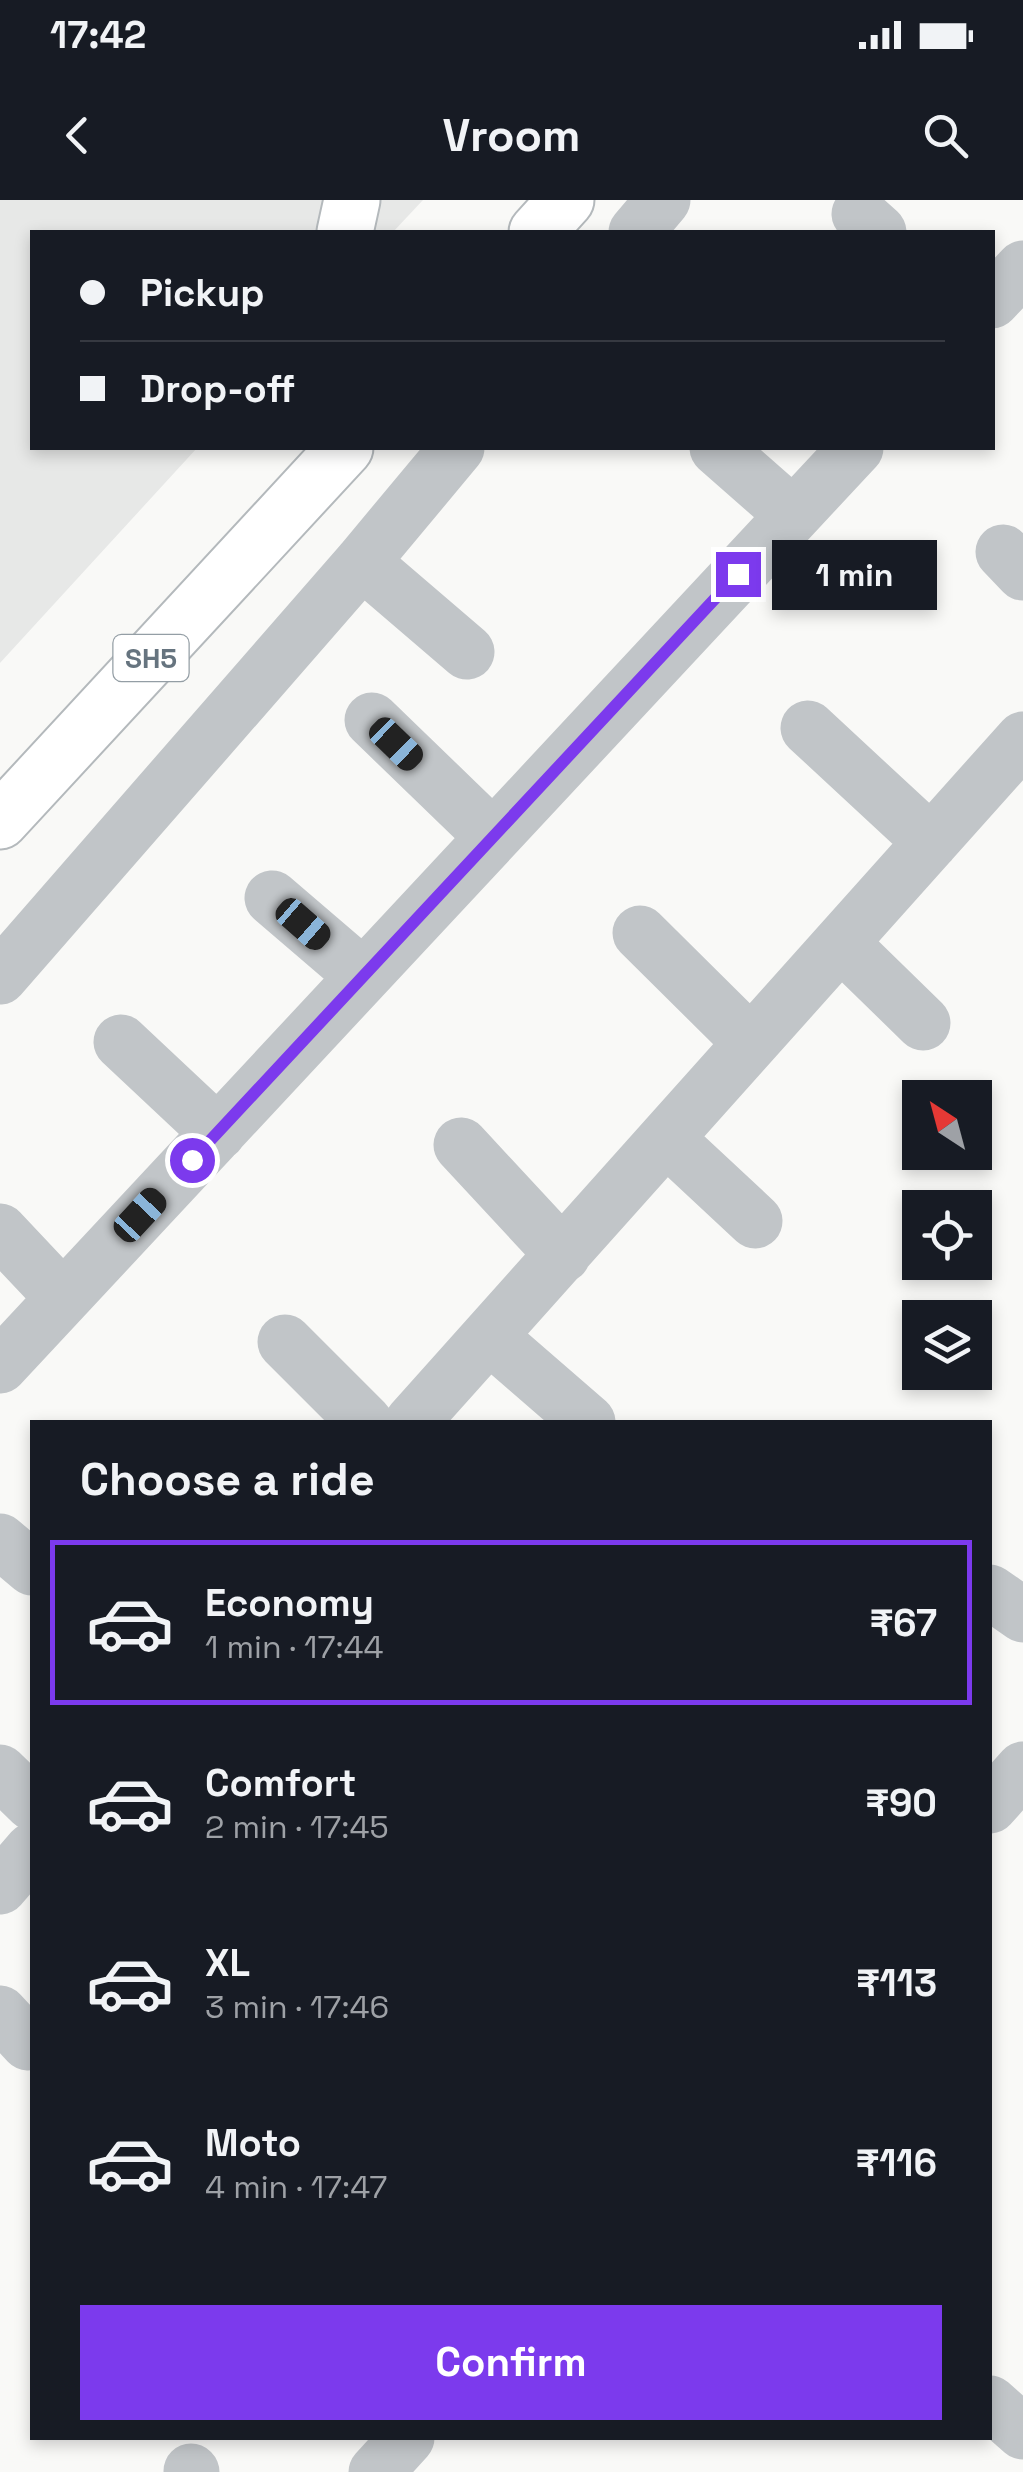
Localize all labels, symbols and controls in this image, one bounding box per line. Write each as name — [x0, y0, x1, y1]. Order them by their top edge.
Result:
text: 17:42 — [50, 11, 146, 59]
text: Vroom — [443, 107, 580, 164]
icon: back — [50, 108, 105, 163]
icon: search — [918, 108, 973, 163]
text: Pickup — [140, 269, 264, 317]
text: Drop-off — [140, 365, 295, 413]
callout: 1 min — [773, 539, 938, 609]
route end — [716, 552, 761, 597]
text: 1 min — [815, 555, 894, 595]
road number: SH5 — [114, 635, 188, 681]
car — [364, 712, 428, 776]
car — [271, 893, 335, 955]
north arrow — [902, 1080, 992, 1170]
map controls — [902, 1080, 992, 1390]
route start — [170, 1138, 215, 1183]
car — [109, 1183, 171, 1247]
button: locate — [902, 1190, 992, 1280]
button: layers — [902, 1300, 992, 1390]
text: Choose a ride — [80, 1451, 375, 1508]
icon: car — [85, 1578, 175, 1668]
text: Economy — [205, 1579, 374, 1627]
text: ₹67 — [869, 1599, 937, 1647]
text: 1 min · 17:44 — [205, 1627, 384, 1667]
icon: car — [85, 1758, 175, 1848]
text: Comfort — [205, 1759, 356, 1807]
text: ₹90 — [865, 1779, 937, 1827]
text: 2 min · 17:45 — [205, 1807, 389, 1847]
icon: car — [85, 1938, 175, 2028]
text: XL — [205, 1939, 250, 1987]
text: ₹113 — [856, 1959, 937, 2007]
text: 3 min · 17:46 — [205, 1987, 389, 2027]
icon: car — [85, 2118, 175, 2208]
text: Moto — [205, 2119, 301, 2167]
text: ₹116 — [856, 2139, 937, 2187]
text: 4 min · 17:47 — [205, 2167, 387, 2207]
button: Confirm — [80, 2305, 942, 2420]

